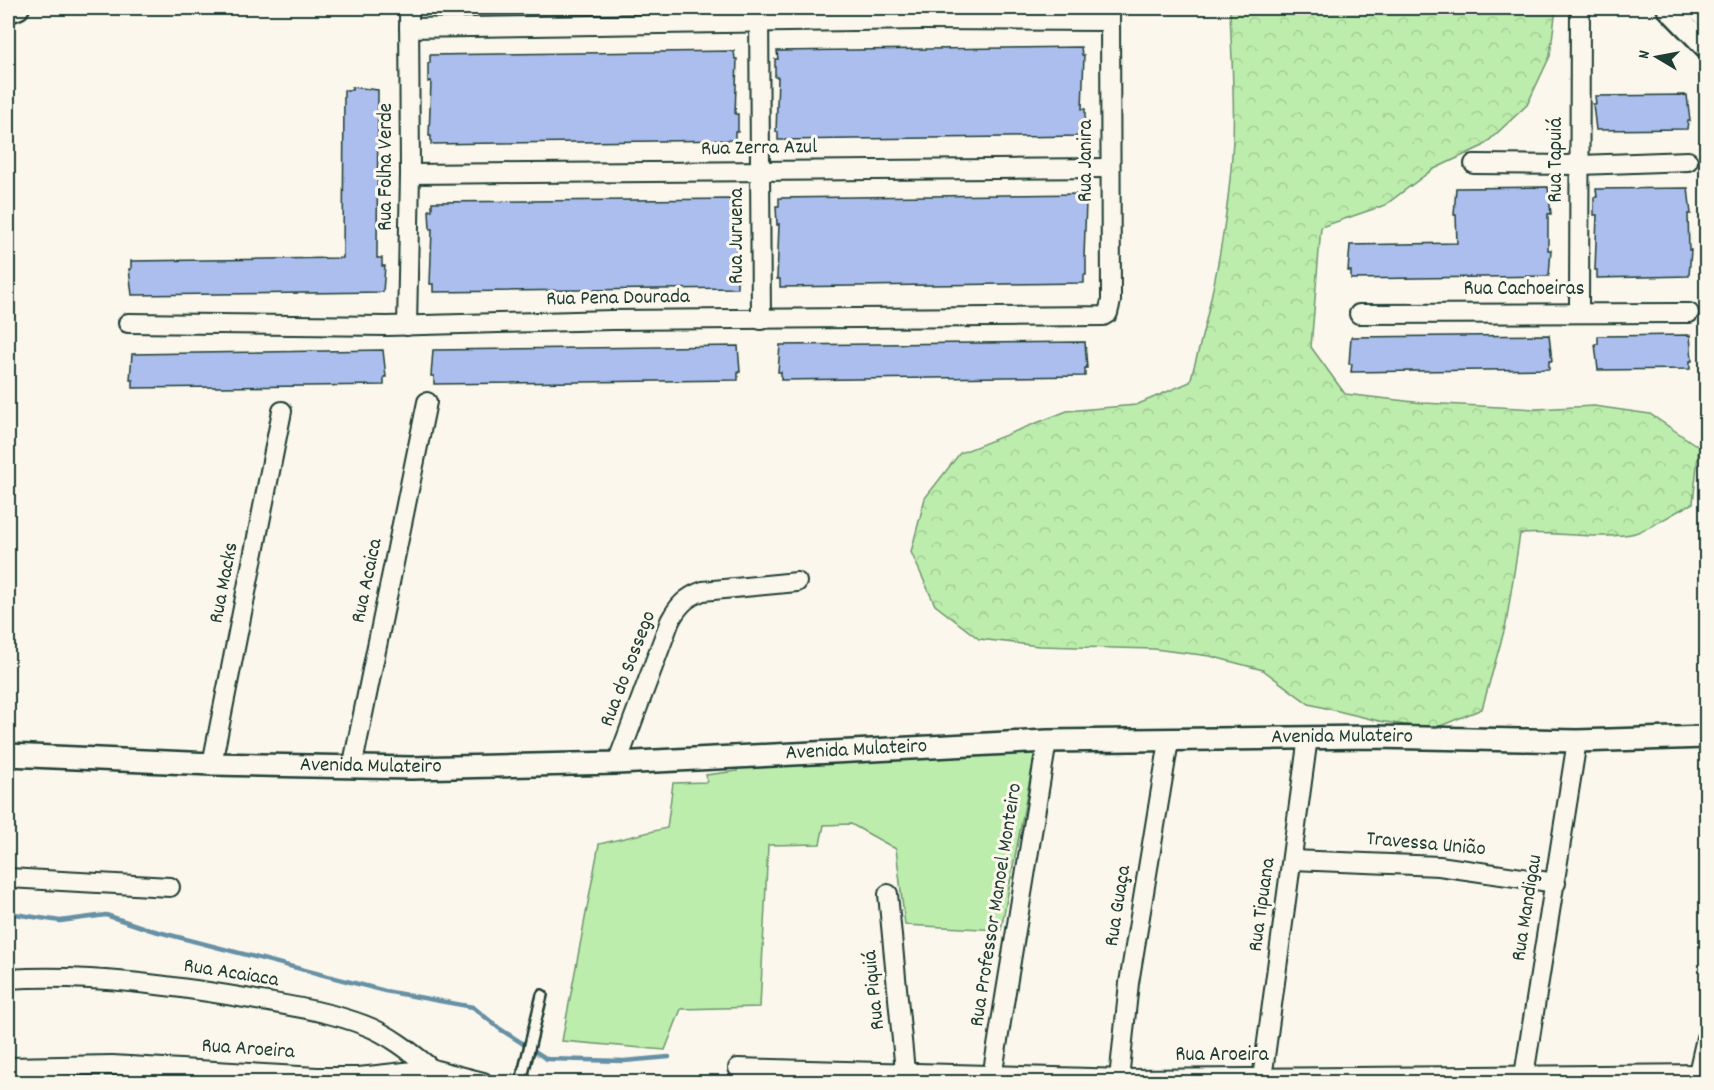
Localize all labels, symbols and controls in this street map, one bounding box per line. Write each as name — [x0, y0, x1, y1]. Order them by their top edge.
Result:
north arrow — [1627, 27, 1687, 87]
text: N — [1633, 49, 1657, 61]
street label: Rua Folha Verde — [372, 103, 402, 231]
street label: Rua Tapuiá — [1542, 117, 1572, 203]
street label: Rua Janira — [1072, 119, 1102, 202]
street label: Rua Zerra Azul — [701, 133, 817, 165]
street label: Rua Juruena — [723, 187, 753, 284]
street label: Rua Cachoeiras — [1463, 275, 1585, 305]
street label: Rua Pena Dourada — [546, 283, 691, 315]
street label: Rua Acaica — [344, 535, 392, 626]
street label: Rua Macks — [202, 540, 248, 626]
street label: Rua do Sossego — [593, 607, 665, 731]
street label: Avenida Mulateiro — [1271, 722, 1413, 753]
street label: Avenida Mulateiro — [785, 732, 928, 769]
street label: Avenida Mulateiro — [300, 751, 442, 783]
street label: Rua Professor Manoel Monteiro — [963, 781, 1031, 1029]
street label: Travessa União — [1365, 825, 1487, 865]
street label: Rua Mandigau — [1505, 853, 1551, 963]
street label: Rua Tipuana — [1242, 855, 1285, 954]
street label: Rua Guaça — [1098, 862, 1140, 949]
street label: Rua Piquiá — [856, 948, 894, 1031]
street label: Rua Acaiaca — [181, 952, 282, 996]
street label: Rua Aroeira — [200, 1032, 297, 1068]
street label: Rua Aroeira — [1175, 1041, 1270, 1071]

